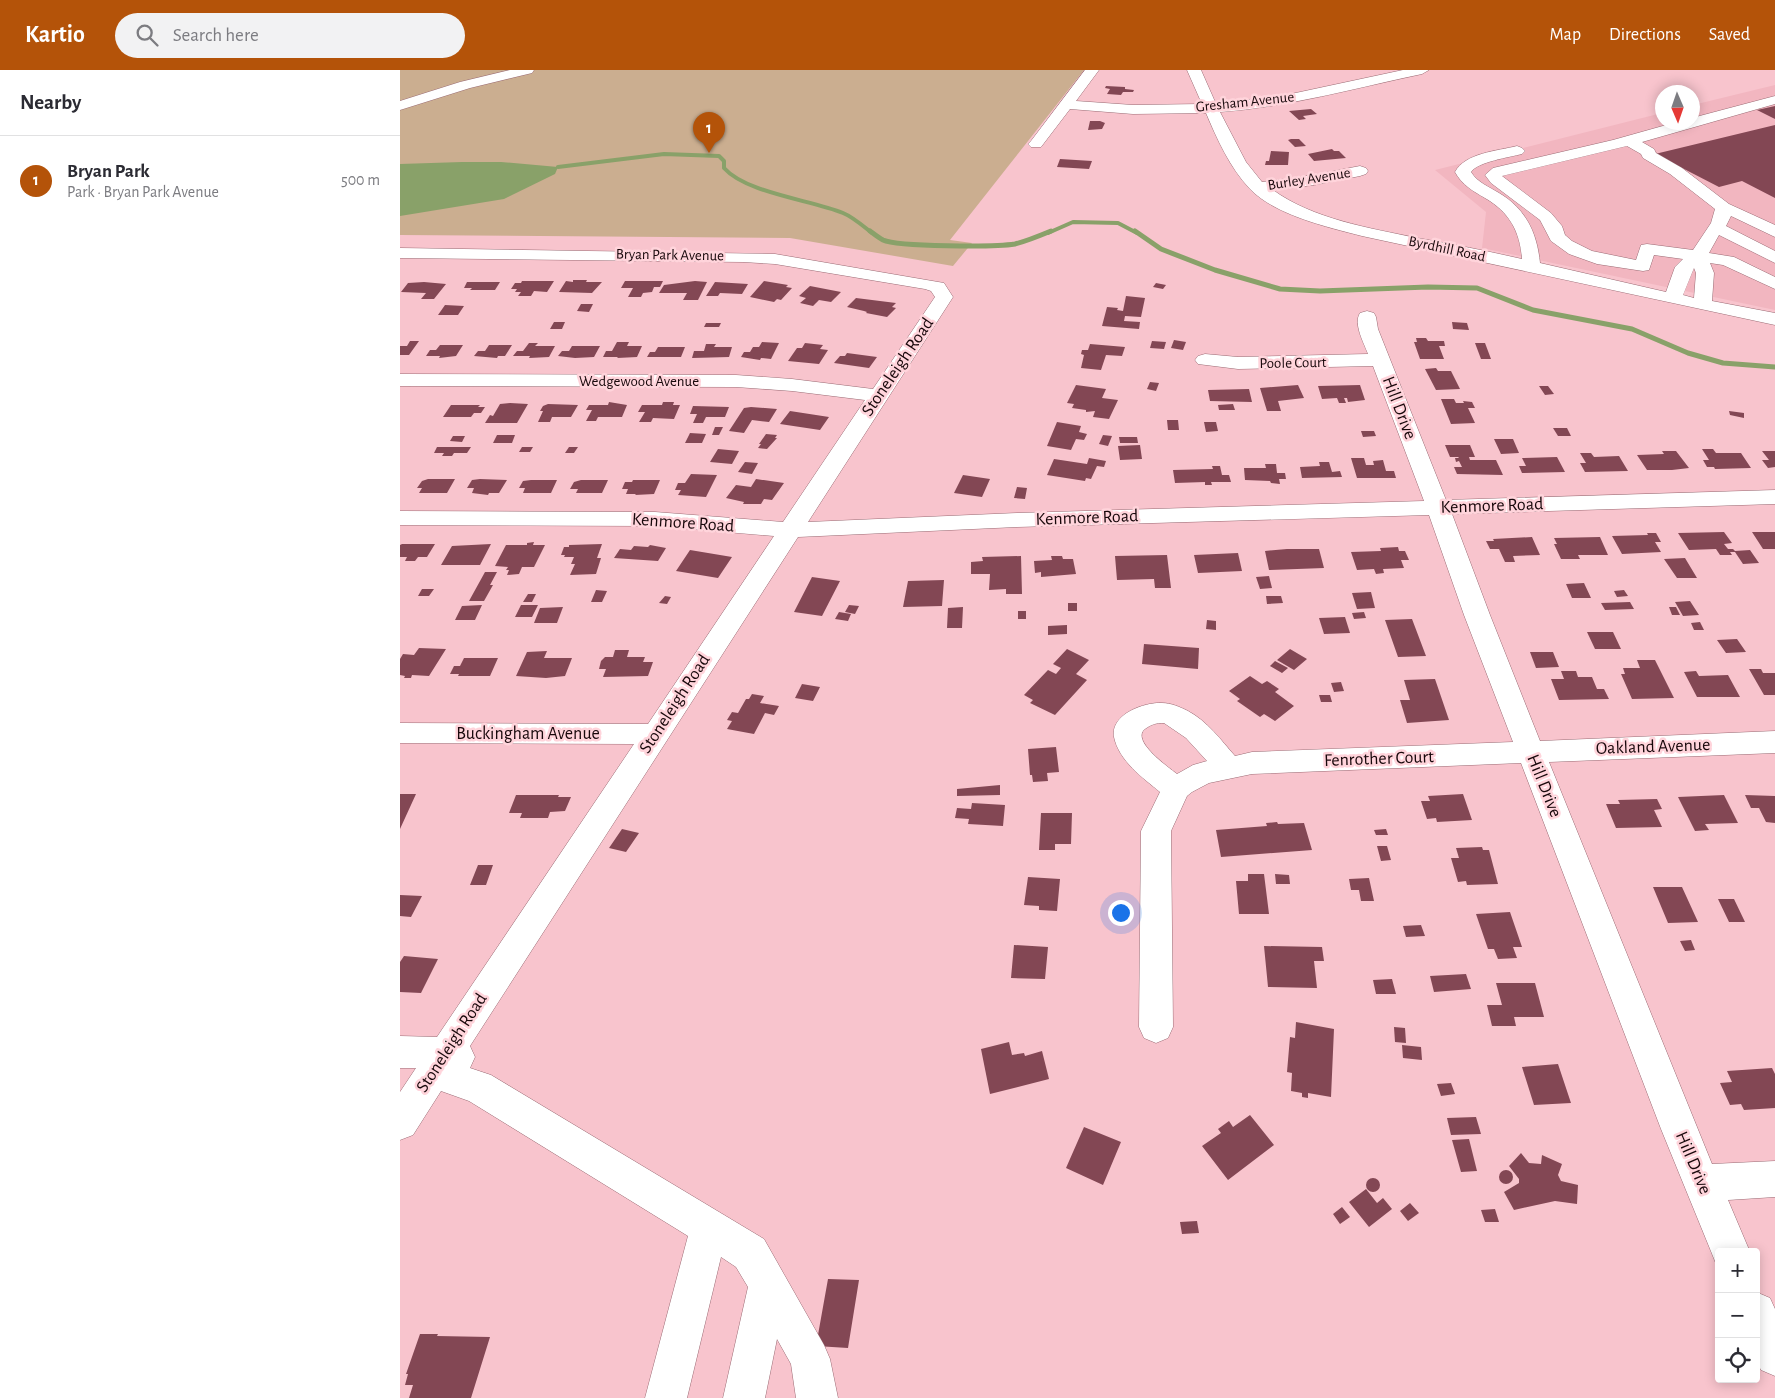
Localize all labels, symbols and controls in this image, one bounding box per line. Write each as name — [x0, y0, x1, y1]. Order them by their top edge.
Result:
search box — [115, 13, 465, 58]
icon: search — [133, 21, 161, 49]
text: Kartio — [25, 23, 85, 47]
text: Search here — [173, 26, 259, 45]
text: Map — [1550, 26, 1581, 44]
text: Directions — [1609, 26, 1681, 44]
text: Saved — [1709, 26, 1750, 44]
north arrow — [1655, 85, 1700, 130]
street label: Gresham Avenue — [1195, 89, 1295, 115]
text: Nearby — [20, 92, 81, 113]
pin: 1 — [693, 112, 725, 153]
text: Bryan Park — [67, 162, 150, 181]
street label: Burley Avenue — [1267, 165, 1352, 193]
text: 1 — [33, 172, 39, 188]
text: 500 m — [341, 172, 380, 188]
text: Park · Bryan Park Avenue — [67, 184, 219, 200]
street label: Byrdhill Road — [1407, 234, 1487, 265]
street label: Bryan Park Avenue — [616, 247, 724, 263]
street label: Stoneleigh Road — [859, 315, 937, 419]
street label: Poole Court — [1259, 355, 1327, 371]
street label: Wedgewood Avenue — [579, 374, 699, 389]
street label: Hill Drive — [1379, 374, 1419, 442]
street label: Kenmore Road — [1440, 495, 1544, 517]
street label: Kenmore Road — [1035, 507, 1139, 529]
street label: Kenmore Road — [631, 510, 735, 536]
street label: Stoneleigh Road — [636, 651, 714, 757]
street label: Buckingham Avenue — [456, 725, 600, 743]
street label: Oakland Avenue — [1595, 736, 1711, 758]
street label: Fenrother Court — [1324, 748, 1434, 770]
street label: Hill Drive — [1523, 752, 1565, 820]
your location — [1108, 900, 1134, 926]
street label: Stoneleigh Road — [413, 990, 491, 1096]
street label: Hill Drive — [1672, 1129, 1714, 1197]
map controls — [1715, 1248, 1760, 1383]
button: + — [1715, 1248, 1760, 1293]
button: − — [1715, 1293, 1760, 1338]
button: locate — [1715, 1338, 1760, 1383]

